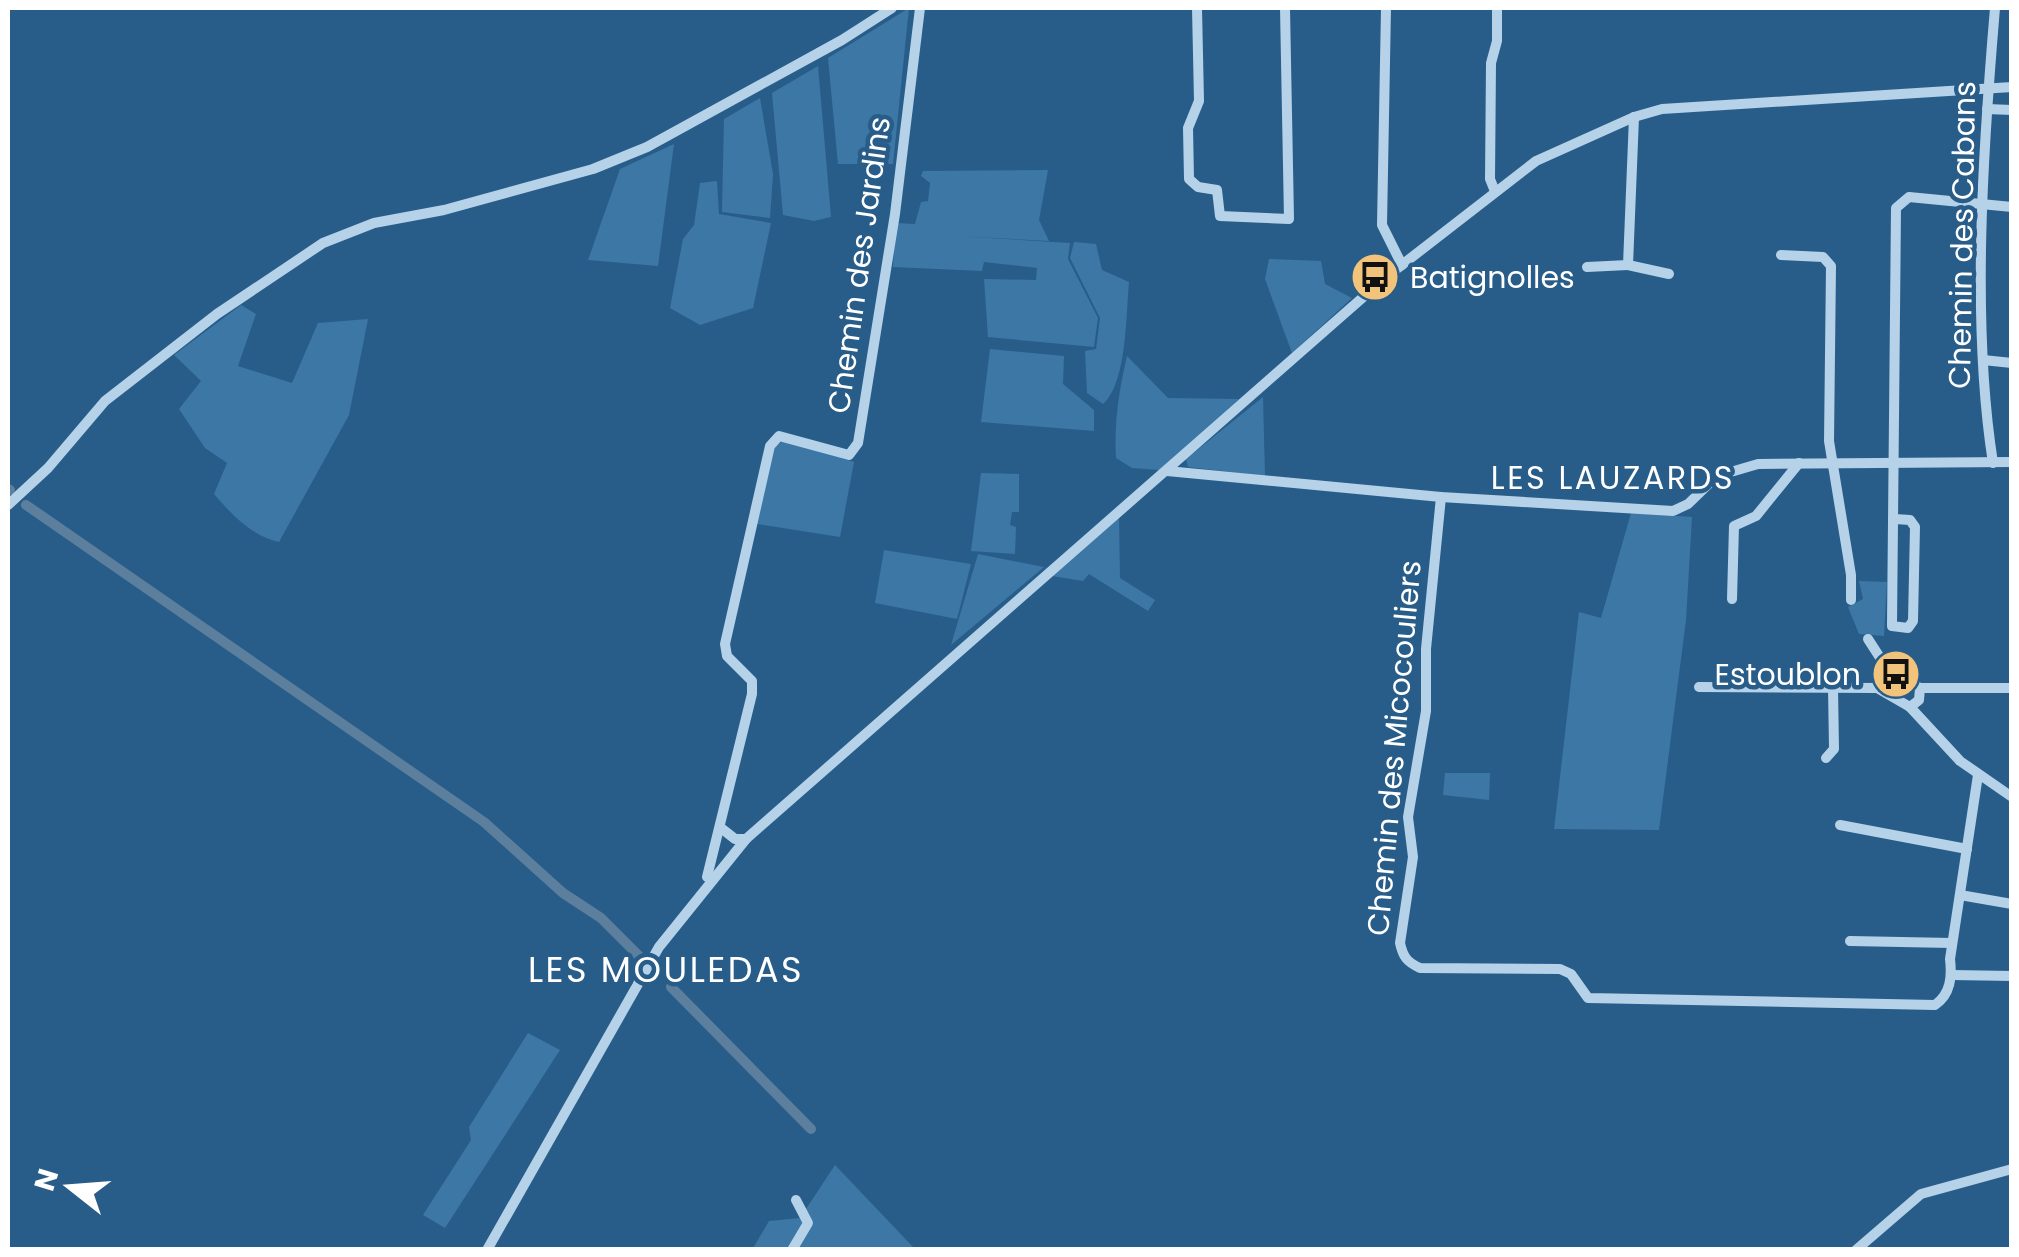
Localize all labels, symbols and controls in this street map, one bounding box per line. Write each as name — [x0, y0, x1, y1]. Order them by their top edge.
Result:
street label: Chemin des Cabans — [1938, 81, 1986, 389]
street label: Chemin des Jardins — [817, 114, 901, 416]
bus stop icon: Batignolles — [1349, 251, 1401, 303]
place label: Batignolles — [1410, 256, 1575, 299]
district label: LES LAUZARDS — [1491, 455, 1735, 500]
street label: Chemin des Micocouliers — [1356, 559, 1432, 937]
bus stop icon: Estoublon — [1870, 648, 1922, 700]
place label: Estoublon — [1715, 653, 1861, 696]
district label: LES MOULEDAS — [528, 945, 804, 994]
north arrow — [20, 1137, 120, 1237]
text: N — [25, 1164, 68, 1196]

